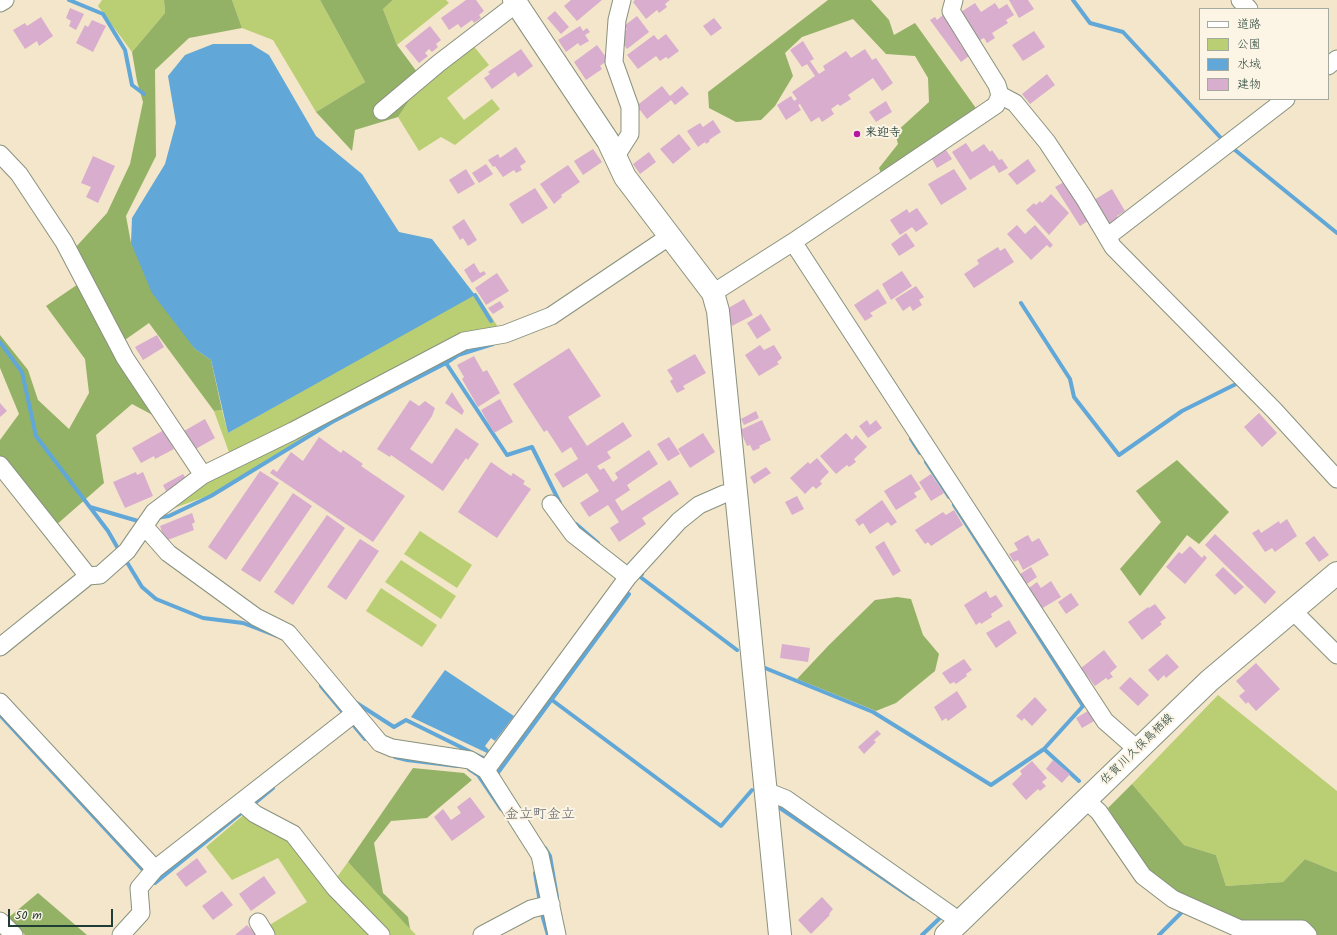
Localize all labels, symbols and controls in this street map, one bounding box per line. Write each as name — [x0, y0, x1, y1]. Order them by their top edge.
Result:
legend — [1199, 8, 1329, 100]
text: 道路 — [1237, 15, 1261, 34]
text: 公園 — [1237, 35, 1261, 54]
text: 水域 — [1237, 55, 1261, 74]
text: 建物 — [1237, 75, 1261, 94]
place label: 来迎寺 — [865, 127, 901, 141]
marker: 来迎寺 — [852, 129, 862, 139]
street label: 佐賀川久保鳥栖線 — [1098, 711, 1178, 789]
district label: 金立町金立 — [505, 808, 575, 824]
scale bar — [10, 901, 115, 927]
text: 50 m — [15, 906, 42, 925]

